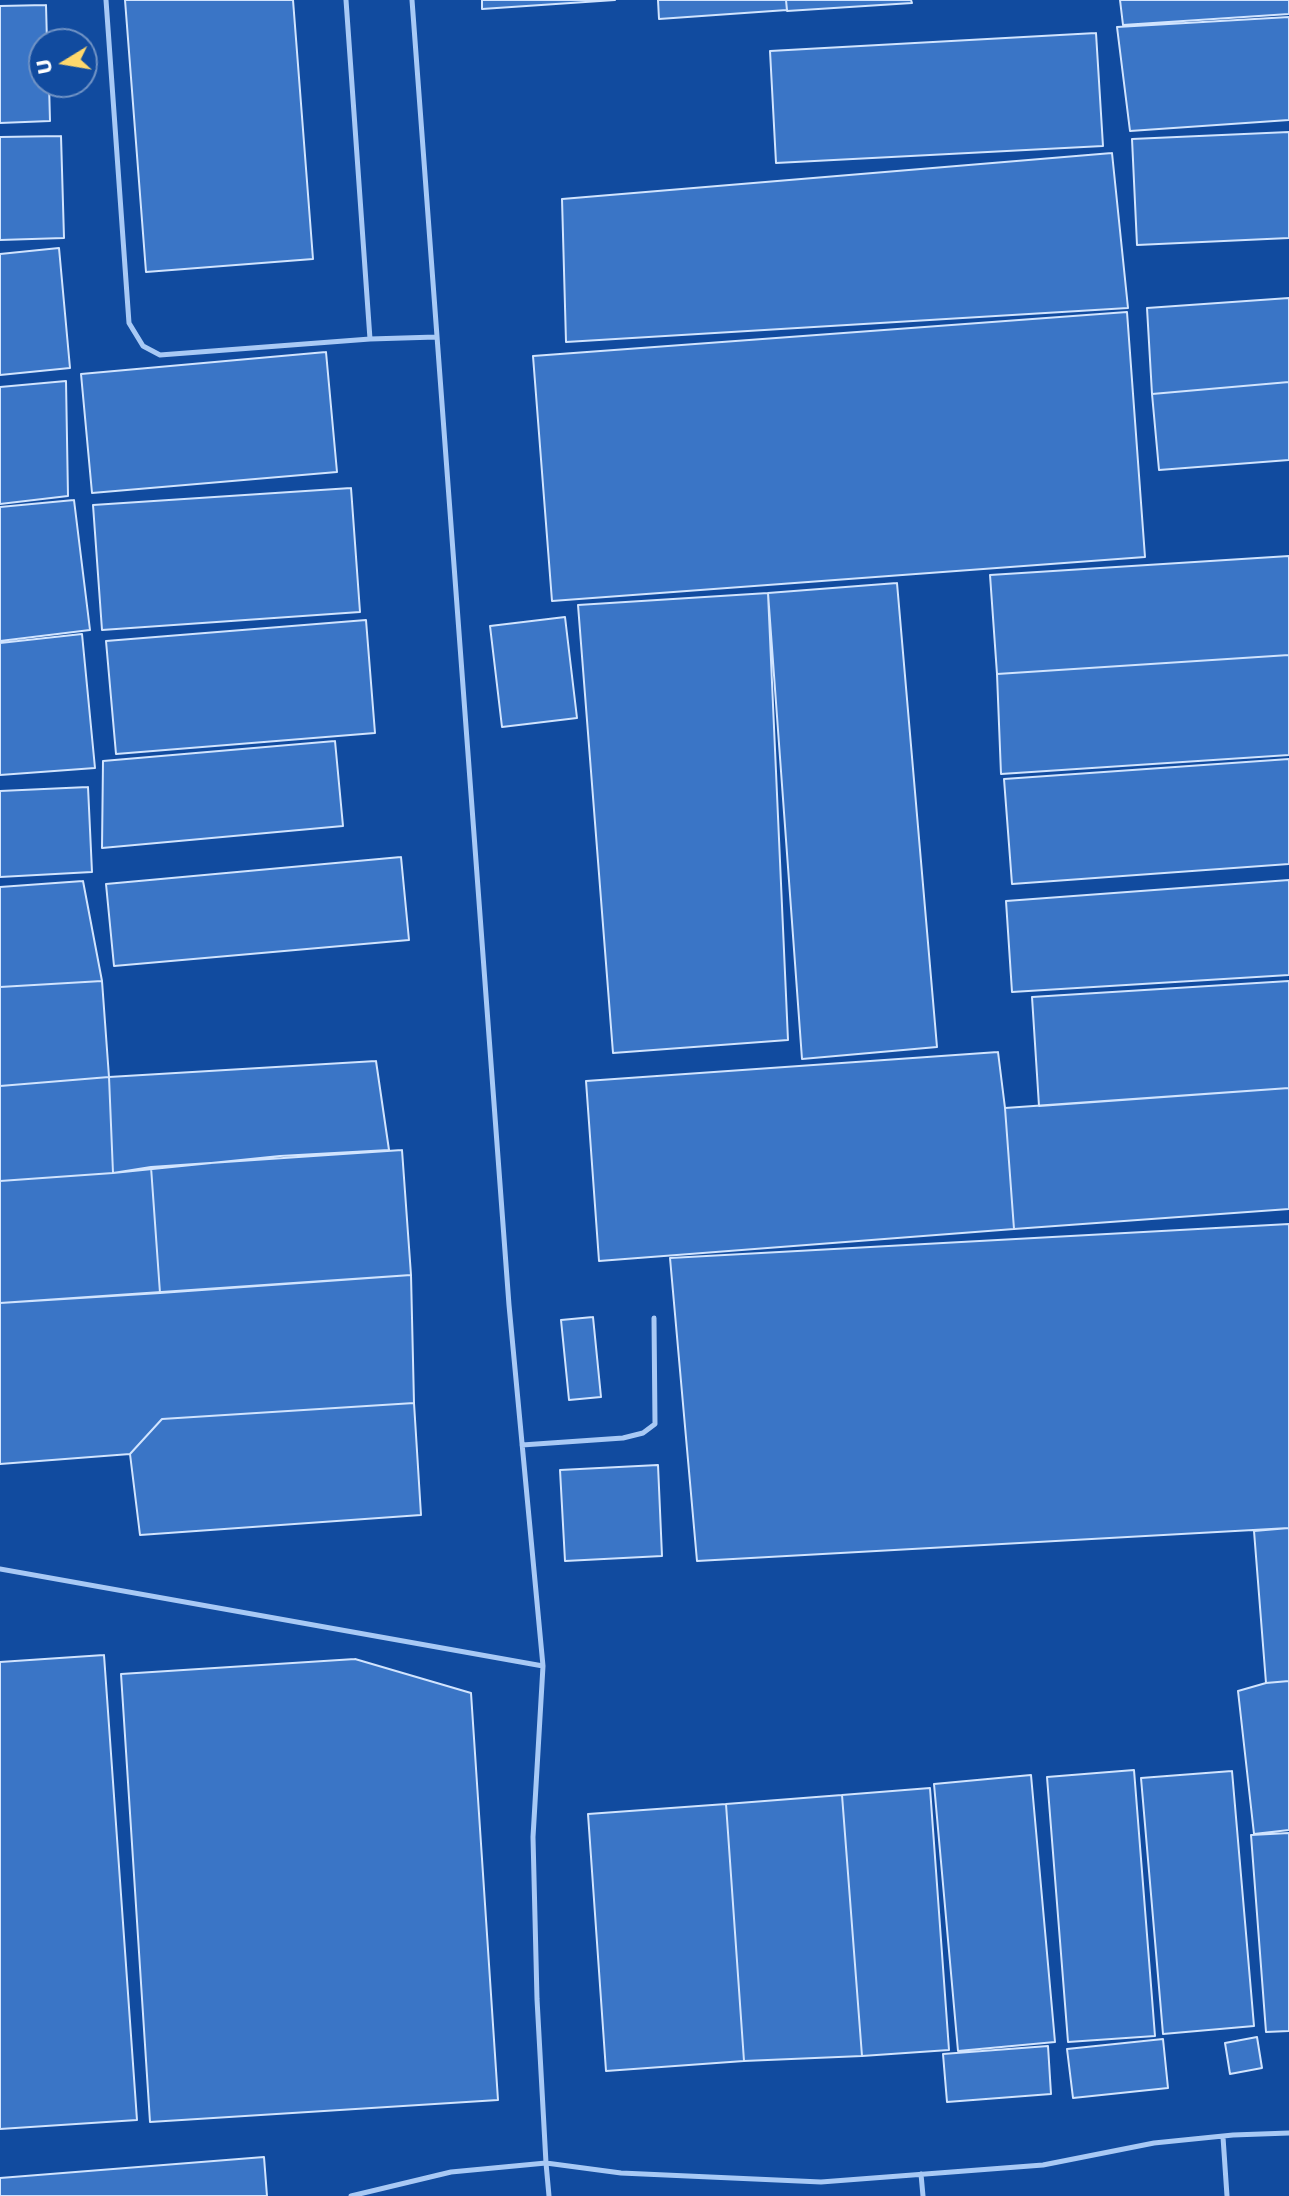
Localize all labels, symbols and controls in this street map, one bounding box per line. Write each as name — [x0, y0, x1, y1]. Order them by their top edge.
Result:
north arrow — [28, 28, 98, 98]
text: U — [32, 57, 57, 76]

